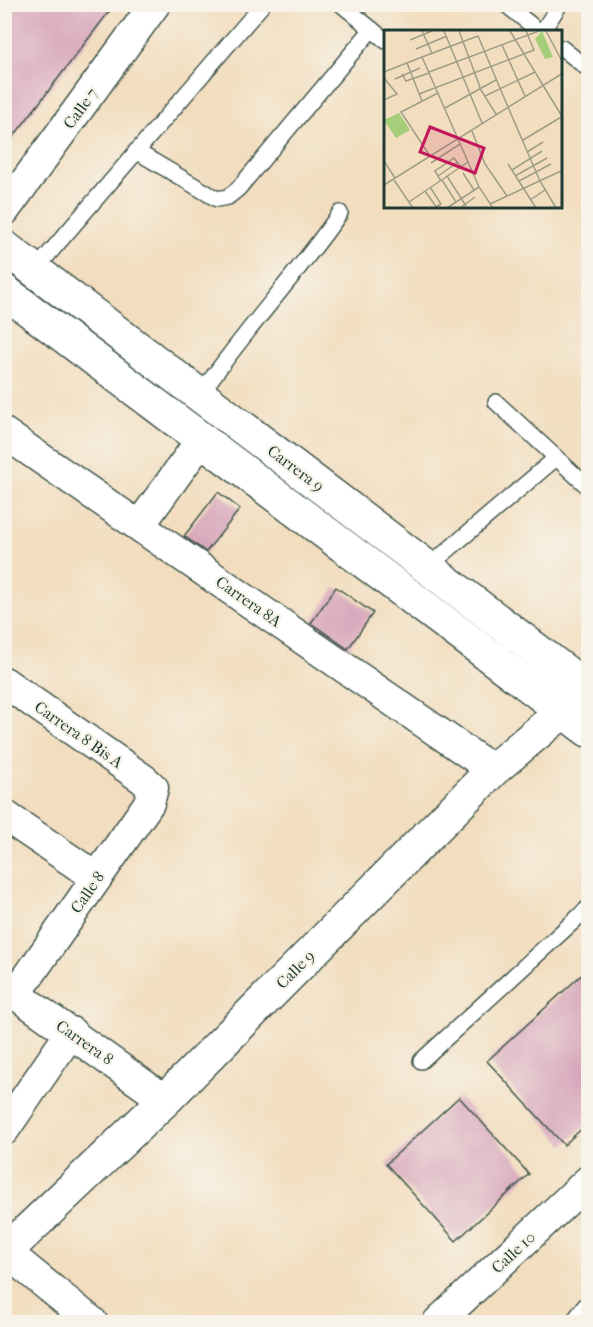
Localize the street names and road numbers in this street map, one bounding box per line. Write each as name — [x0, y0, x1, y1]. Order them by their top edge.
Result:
street label: Calle 7 — [59, 84, 102, 132]
street label: Carrera 9 — [264, 441, 328, 496]
street label: Carrera 8A — [212, 572, 286, 631]
street label: Carrera 8 Bis A — [31, 697, 127, 772]
street label: Calle 8 — [66, 868, 108, 917]
street label: Calle 9 — [272, 946, 319, 993]
street label: Carrera 8 — [53, 1016, 117, 1069]
street label: Calle 10 — [488, 1227, 539, 1277]

